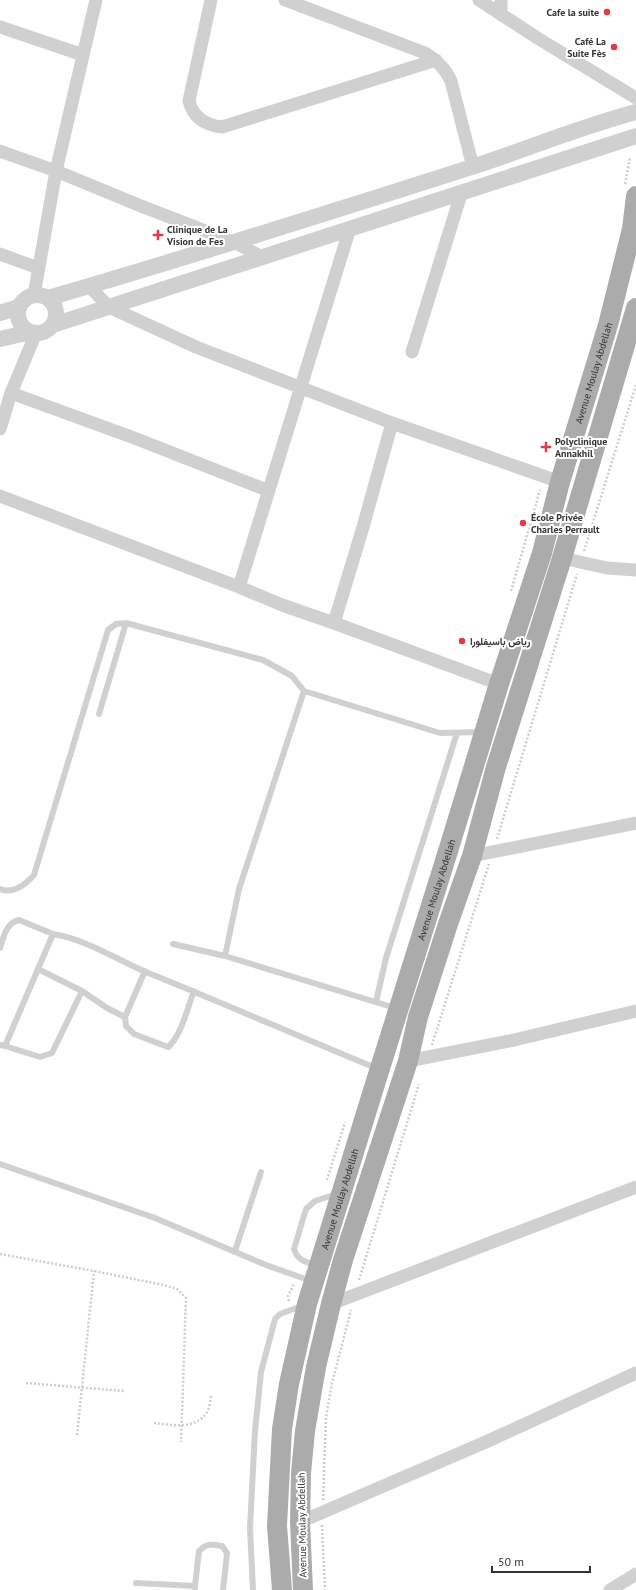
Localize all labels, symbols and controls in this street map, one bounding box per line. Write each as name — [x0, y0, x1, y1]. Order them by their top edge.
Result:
place label: Cafe la suite — [547, 6, 599, 19]
marker: Cafe la suite — [602, 7, 612, 17]
place label: Café La Suite Fès — [567, 35, 606, 60]
marker: Café La Suite Fès — [609, 42, 619, 52]
place label: Clinique de La Vision de Fes — [166, 223, 228, 248]
marker: Clinique de La Vision de Fes — [152, 229, 164, 241]
street label: Avenue Moulay Abdellah — [572, 321, 615, 425]
place label: Polyclinique Annakhil — [555, 435, 607, 460]
marker: Polyclinique Annakhil — [540, 441, 552, 453]
place label: École Privée Charles Perrault — [531, 511, 600, 536]
marker: École Privée Charles Perrault — [518, 518, 528, 528]
place label: رياض باسيفلورا — [470, 635, 531, 648]
marker: رياض باسيفلورا — [457, 636, 467, 646]
street label: Avenue Moulay Abdellah — [414, 837, 458, 942]
street label: Avenue Moulay Abdellah — [318, 1147, 361, 1251]
street label: Avenue Moulay Abdellah — [295, 1472, 309, 1578]
scale bar — [492, 1548, 590, 1574]
text: 50 m — [498, 1554, 524, 1569]

